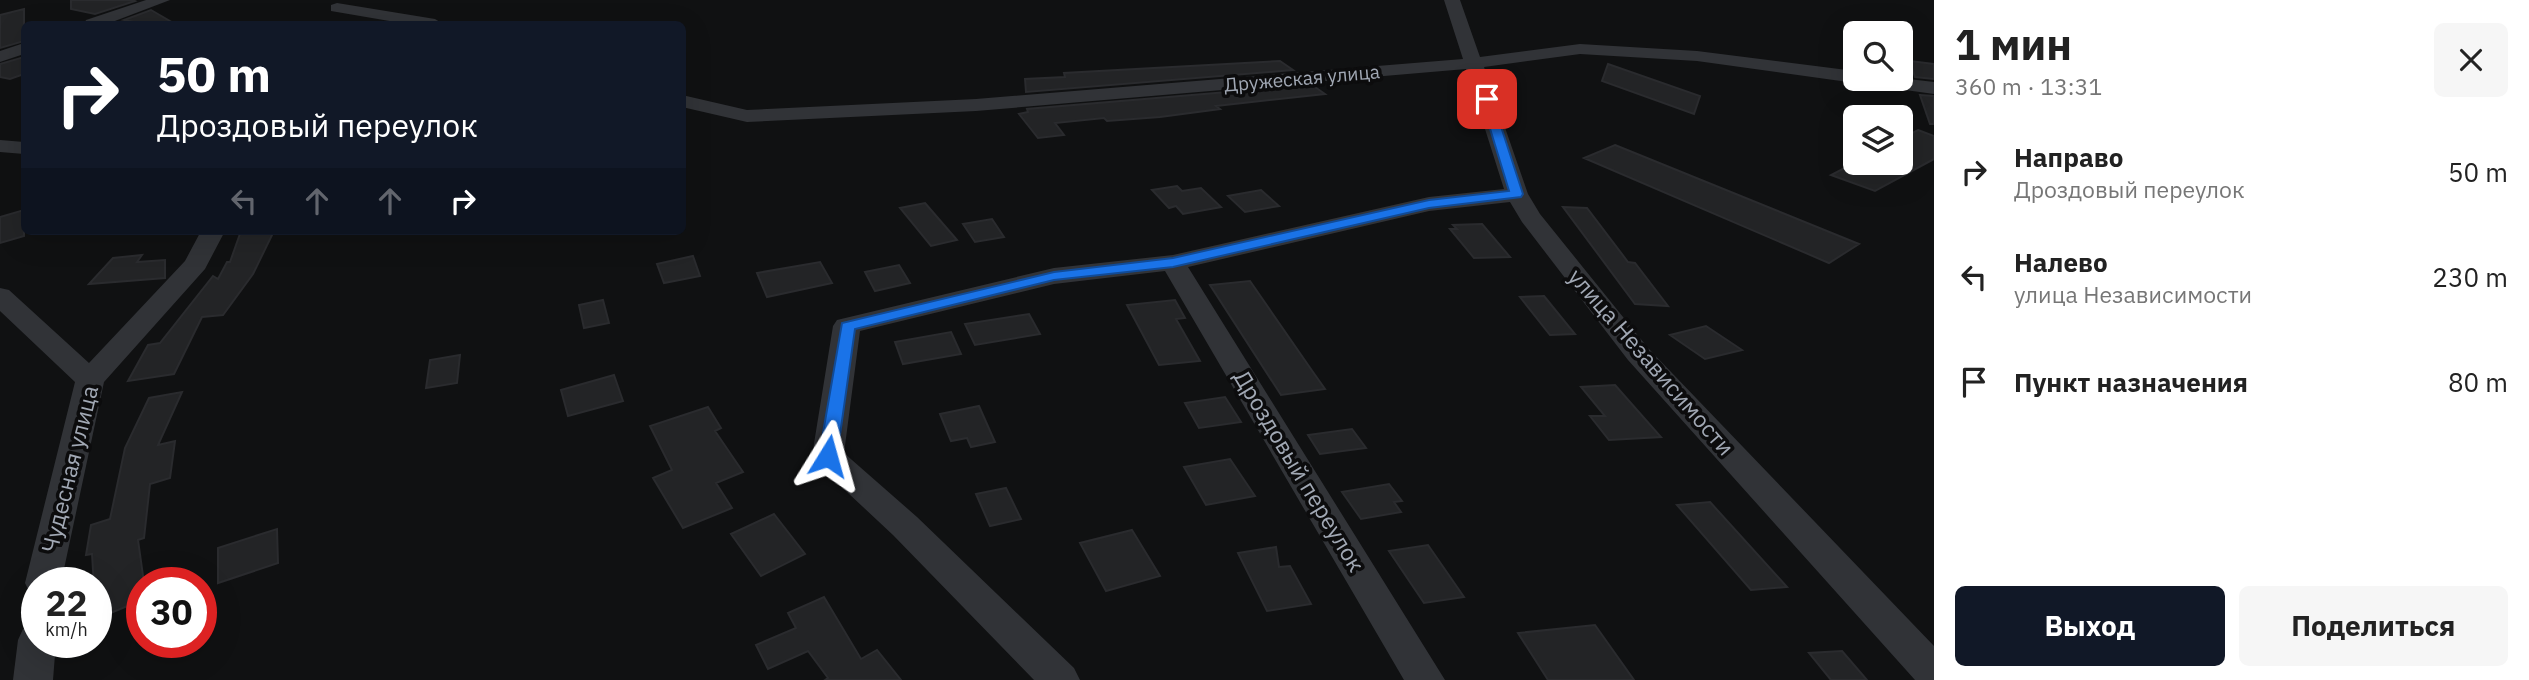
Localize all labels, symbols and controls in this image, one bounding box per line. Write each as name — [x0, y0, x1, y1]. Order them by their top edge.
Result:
text: 1 мин — [1955, 17, 2072, 72]
map controls — [1843, 21, 1913, 175]
button: search — [1843, 21, 1913, 91]
button: close — [2434, 23, 2508, 97]
text: 50 m — [157, 42, 271, 105]
icon: right — [42, 49, 133, 140]
street label: Дружеская улица — [1223, 59, 1381, 97]
pin — [1457, 69, 1517, 129]
text: 360 m · 13:31 — [1955, 71, 2102, 101]
icon: arrive — [1468, 80, 1506, 118]
text: Дроздовый переулок — [157, 104, 478, 146]
button: layers — [1843, 105, 1913, 175]
text: Направо — [2014, 140, 2123, 174]
icon: right — [1955, 153, 1993, 191]
text: 50 m — [2448, 155, 2508, 189]
text: Дроздовый переулок — [2014, 174, 2245, 204]
icon: left — [225, 182, 263, 220]
icon: ahead — [298, 182, 336, 220]
icon: ahead — [371, 182, 409, 220]
icon: right — [444, 182, 482, 220]
text: Налево — [2014, 245, 2108, 279]
icon: left — [1955, 258, 1993, 296]
text: 230 m — [2432, 260, 2508, 294]
street label: улица Независимости — [1562, 262, 1741, 461]
text: улица Независимости — [2014, 279, 2252, 309]
icon: arrive — [1955, 363, 1993, 401]
street label: Дроздовый переулок — [1228, 364, 1372, 577]
text: Пункт назначения — [2014, 365, 2248, 399]
text: 80 m — [2448, 365, 2508, 399]
street label: Чудесная улица — [34, 382, 104, 555]
position arrow — [791, 419, 865, 493]
speed limit sign: 30 — [126, 567, 217, 658]
text: 22 — [45, 580, 88, 626]
button: Выход — [1955, 586, 2225, 666]
button: Поделиться — [2239, 586, 2508, 666]
text: km/h — [45, 618, 88, 641]

